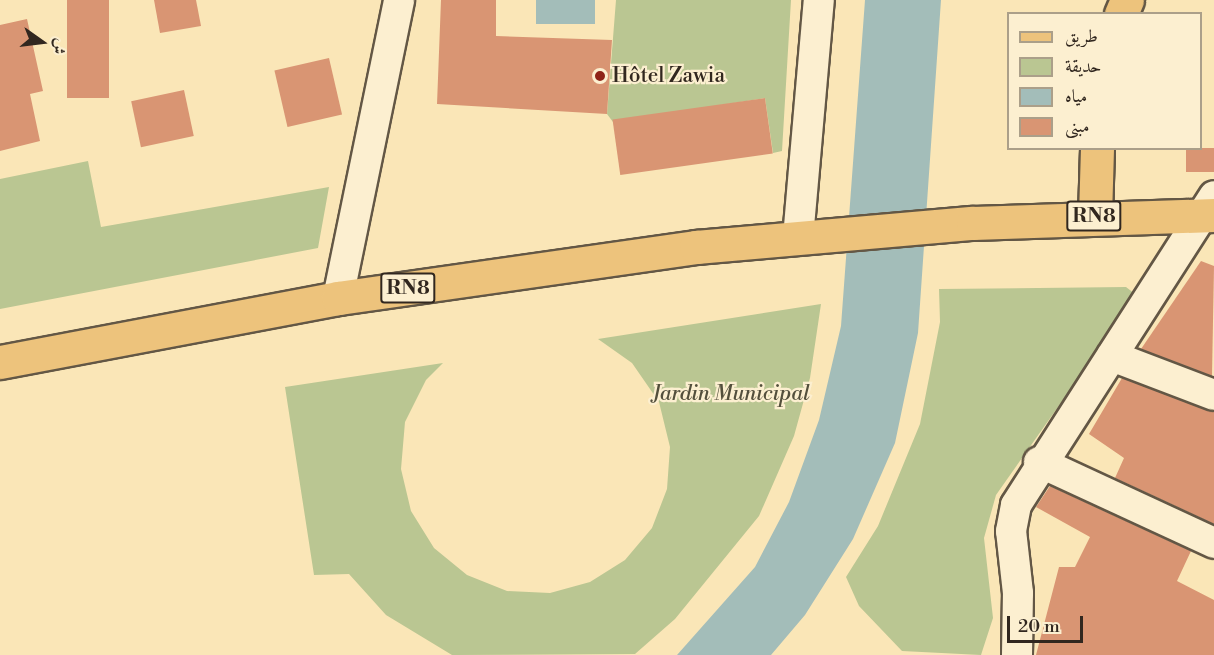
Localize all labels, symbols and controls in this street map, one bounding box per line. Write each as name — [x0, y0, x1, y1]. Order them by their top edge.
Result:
north arrow — [12, 12, 72, 72]
legend — [1007, 12, 1202, 150]
text: طريق — [1065, 25, 1098, 48]
text: ش — [48, 36, 71, 56]
text: حديقة — [1065, 55, 1101, 78]
place label: Hôtel Zawia — [612, 63, 725, 89]
marker: Hôtel Zawia — [593, 69, 607, 83]
text: مياه — [1065, 85, 1087, 108]
text: مبنى — [1065, 115, 1090, 138]
road number: RN8 — [1066, 199, 1122, 233]
road number: RN8 — [380, 271, 436, 305]
park label: Jardin Municipal — [652, 381, 810, 407]
scale bar — [1010, 604, 1086, 642]
text: 20 m — [1018, 615, 1060, 638]

